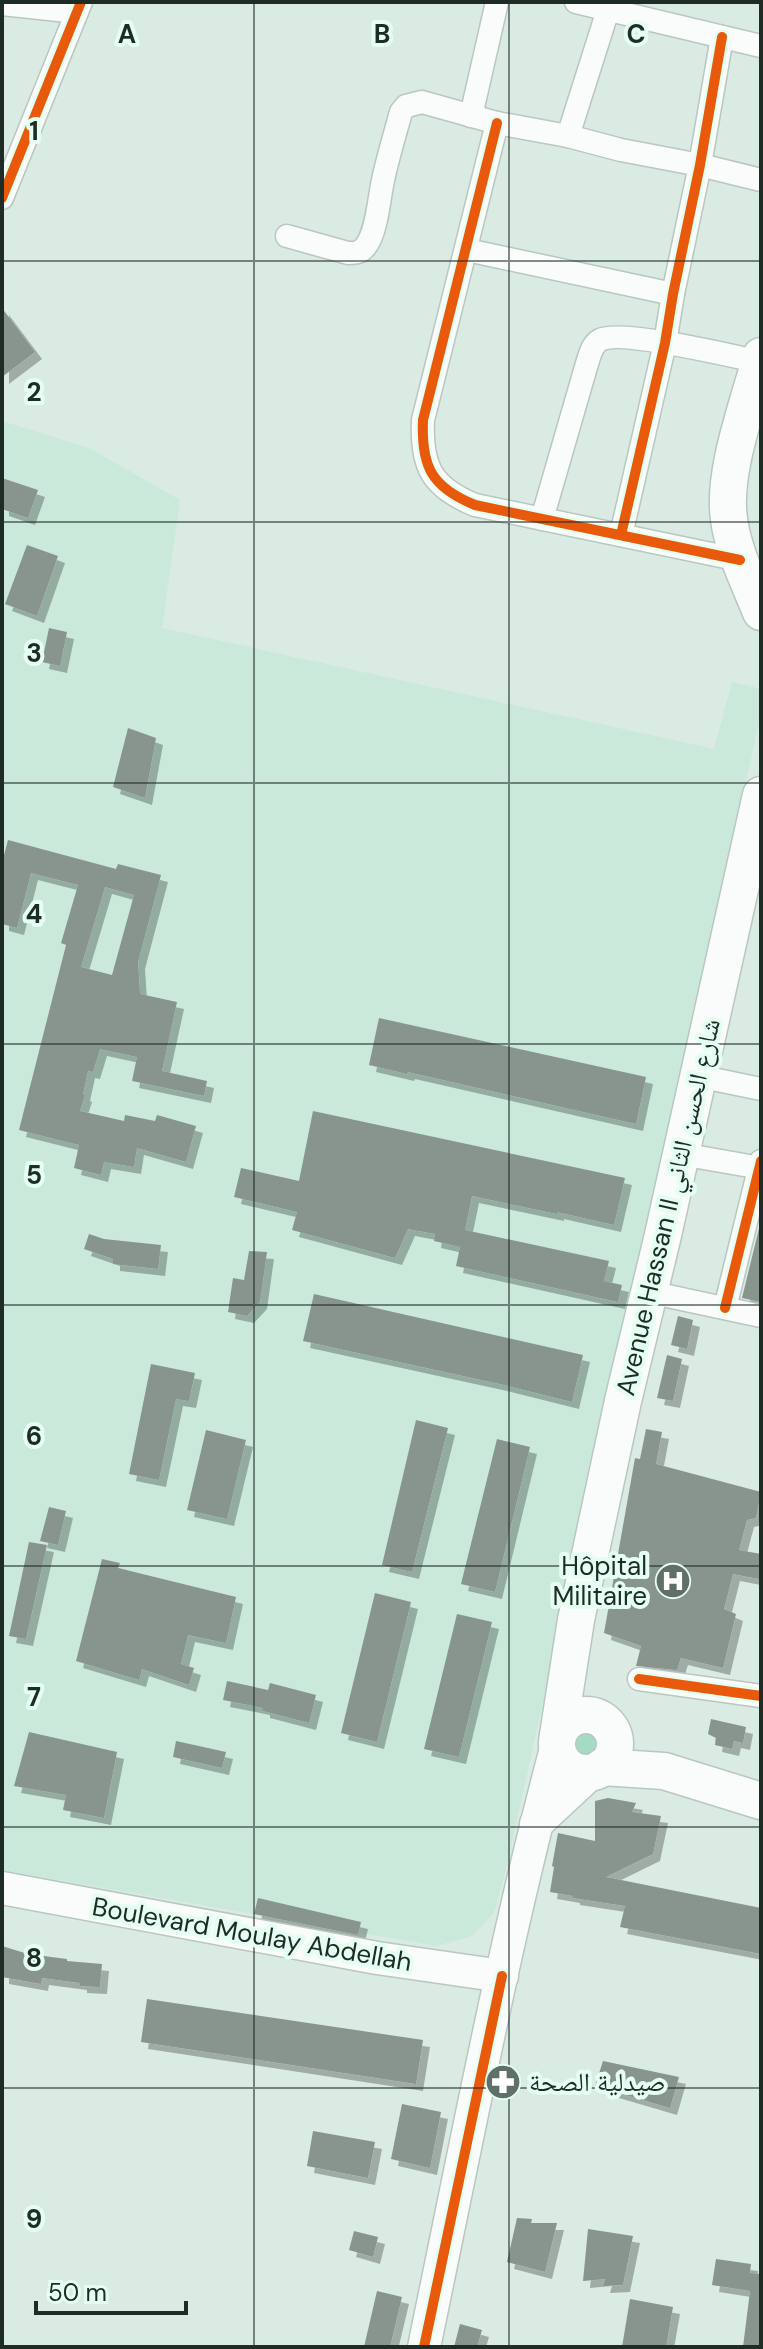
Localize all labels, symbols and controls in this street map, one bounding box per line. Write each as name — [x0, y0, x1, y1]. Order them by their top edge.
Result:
text: A — [118, 17, 136, 51]
text: B — [374, 17, 390, 51]
text: C — [626, 17, 646, 51]
text: 1 — [29, 114, 39, 148]
text: 2 — [26, 375, 42, 409]
text: 3 — [26, 636, 42, 670]
text: 4 — [26, 897, 42, 931]
street label: Avenue Hassan II شارع الحسن الثاني — [608, 1015, 731, 1400]
text: 5 — [26, 1158, 42, 1192]
text: 6 — [26, 1419, 42, 1453]
place label: Hôpital Militaire — [552, 1549, 647, 1613]
hospital icon: Hôpital Militaire — [654, 1562, 692, 1600]
text: 7 — [27, 1680, 41, 1714]
street label: Boulevard Moulay Abdellah — [90, 1889, 414, 1979]
text: 8 — [26, 1941, 42, 1975]
pharmacy icon: صيدلية الصحة — [484, 2063, 522, 2101]
place label: صيدلية الصحة — [529, 2065, 666, 2099]
text: 9 — [26, 2202, 42, 2236]
scale bar — [36, 2265, 186, 2315]
text: 50 m — [48, 2277, 107, 2308]

